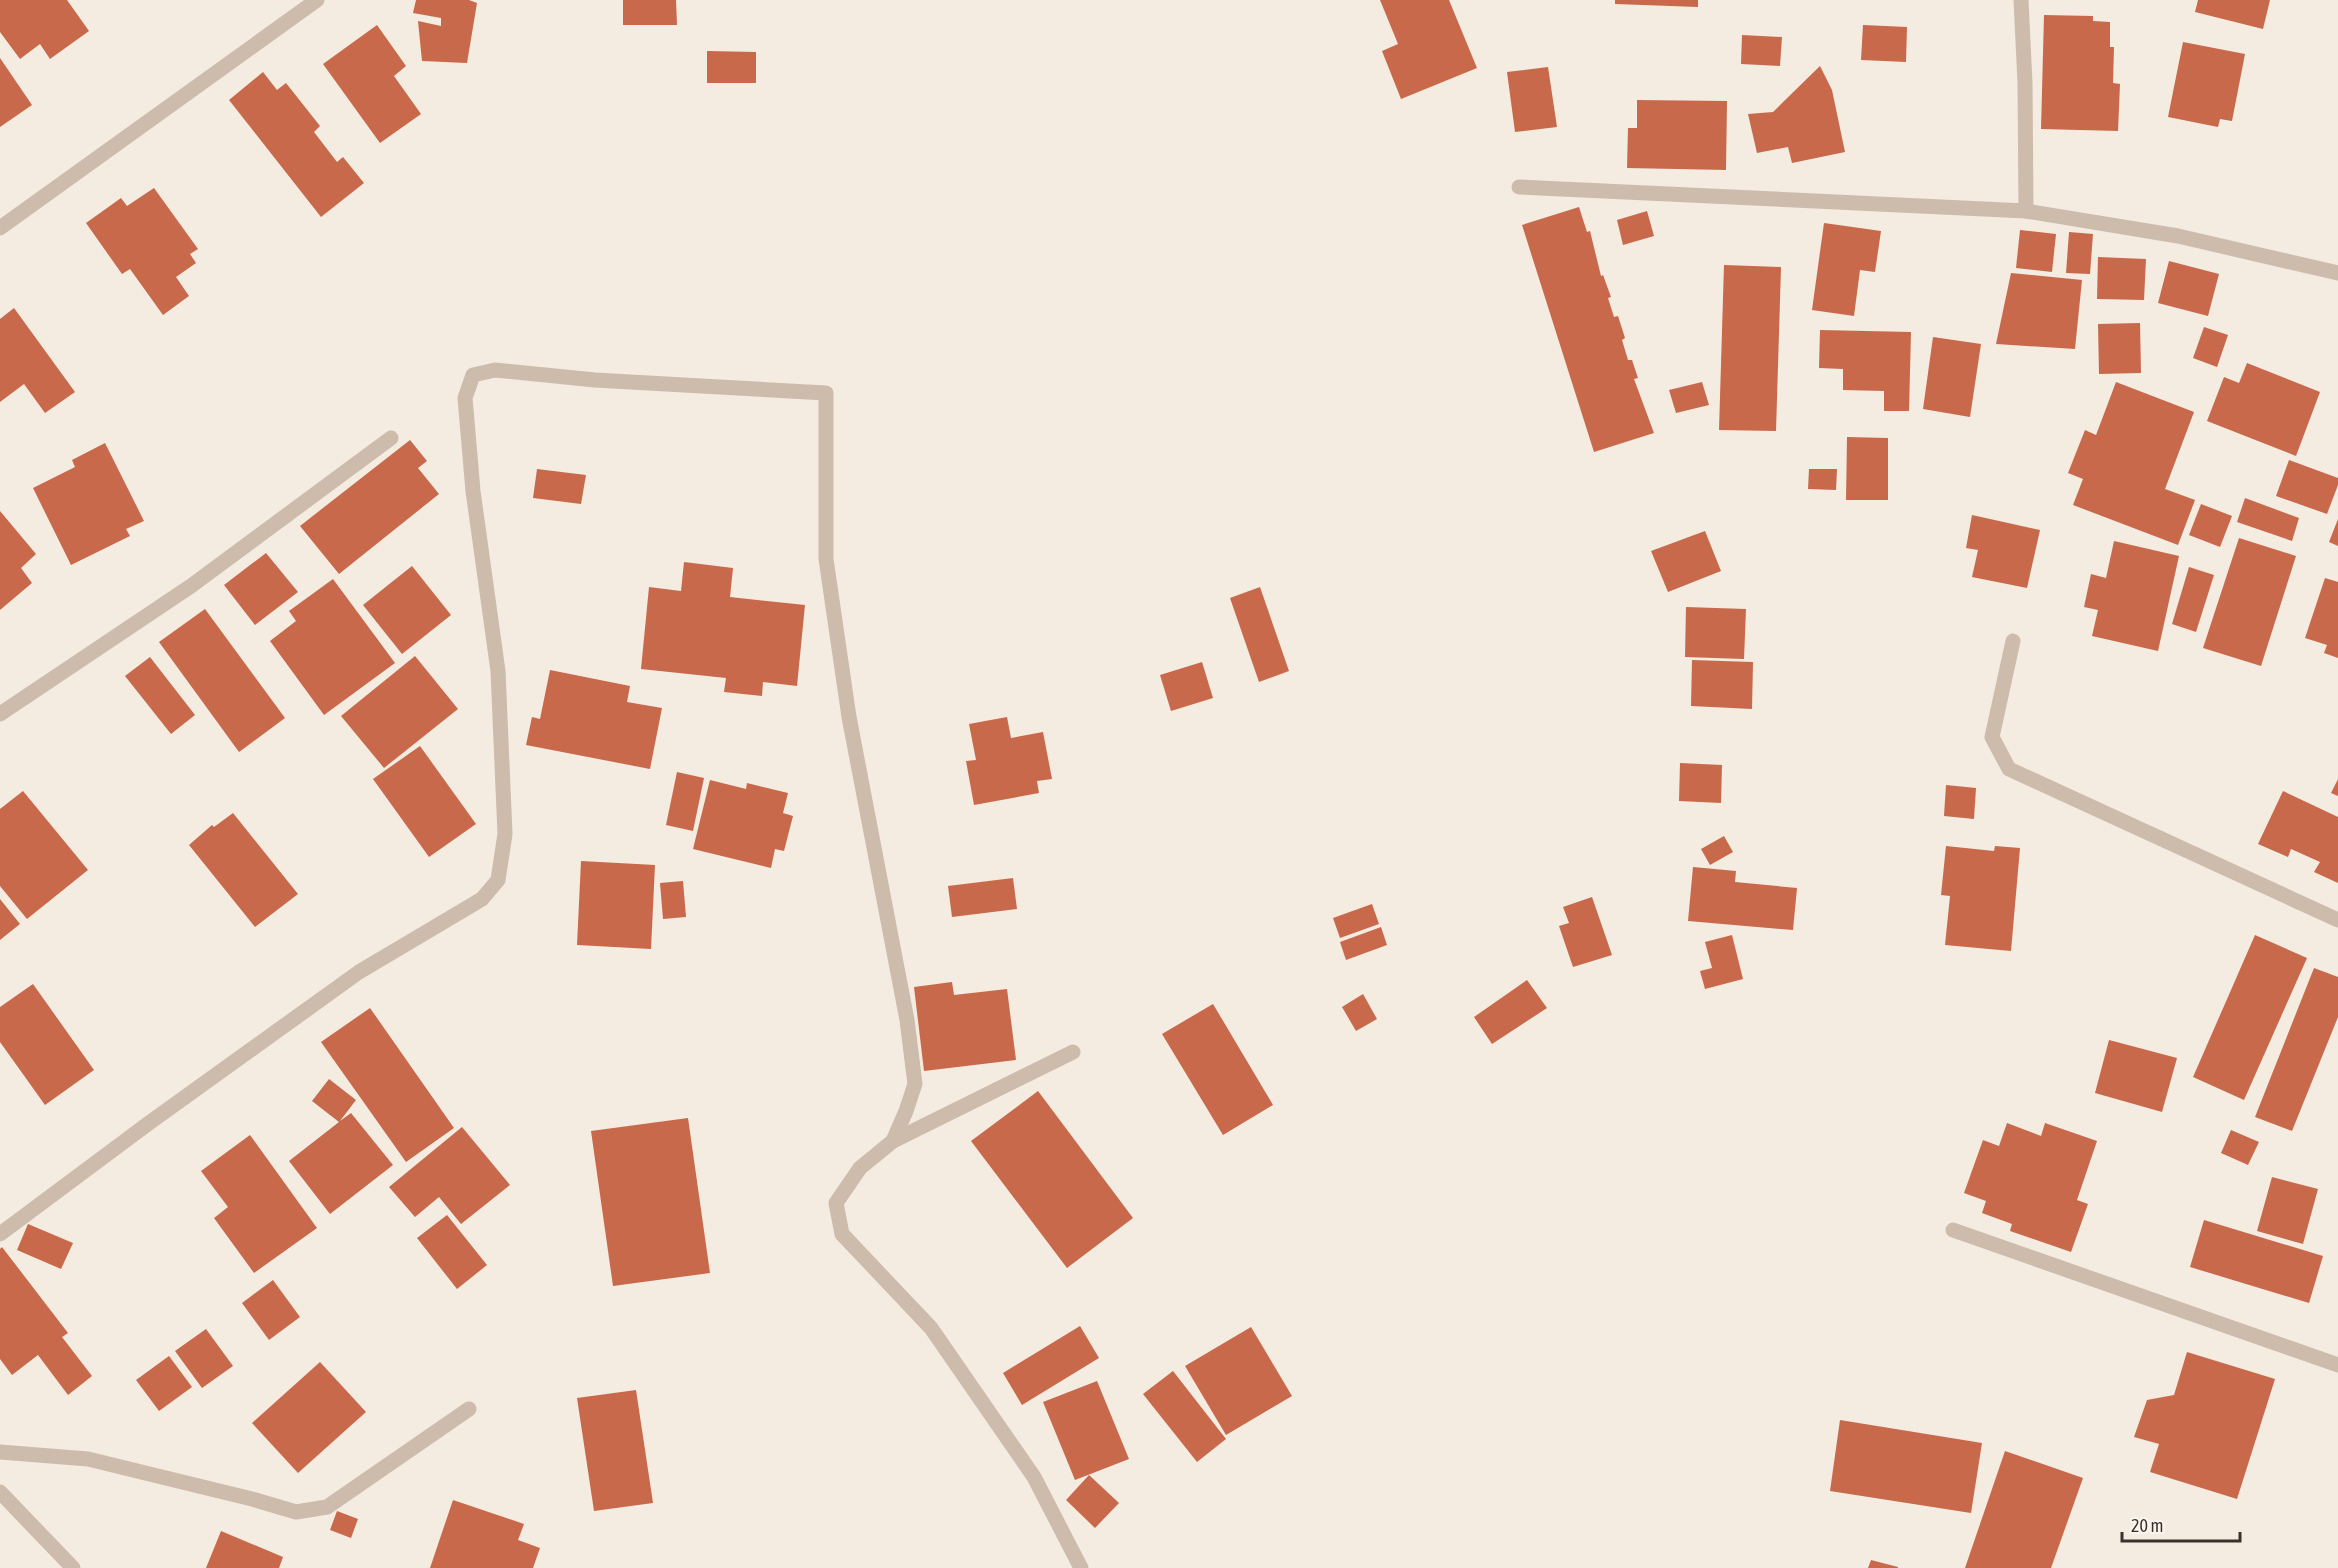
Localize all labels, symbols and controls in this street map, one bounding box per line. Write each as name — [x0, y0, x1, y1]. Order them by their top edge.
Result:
scale bar — [2122, 1505, 2240, 1543]
text: 20 m — [2131, 1515, 2163, 1536]

